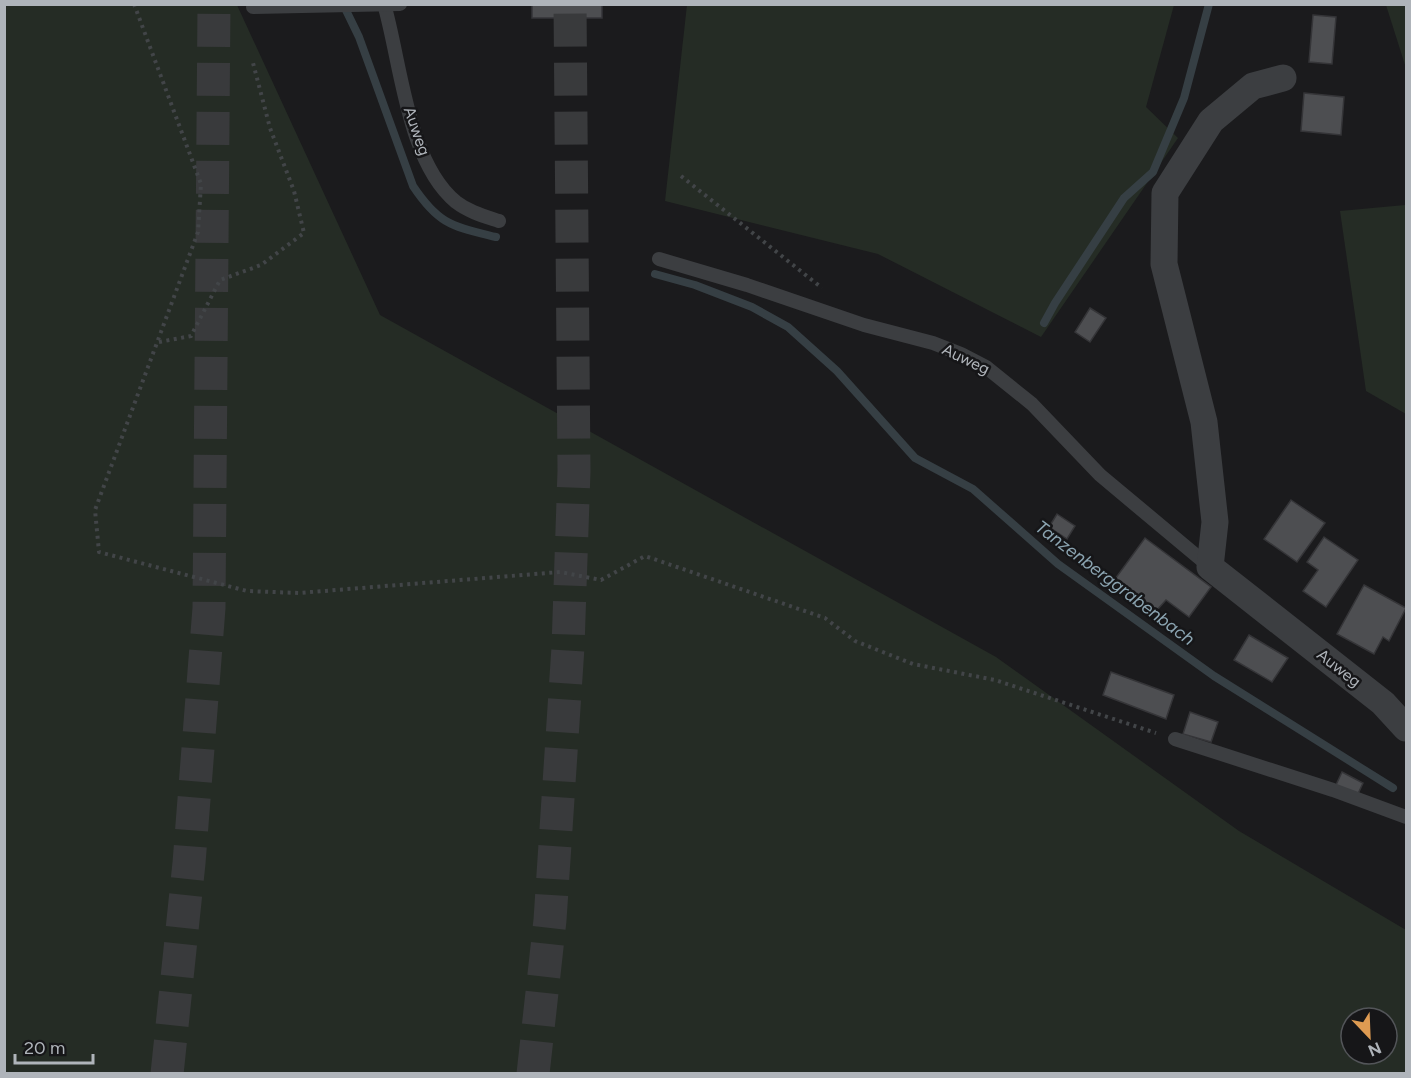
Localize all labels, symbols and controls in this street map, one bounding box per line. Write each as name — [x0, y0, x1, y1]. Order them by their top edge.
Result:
street label: Auweg — [400, 104, 434, 158]
street label: Auweg — [939, 339, 993, 379]
water label: Tanzenberggrabenbach — [1031, 516, 1199, 650]
street label: Auweg — [1313, 645, 1365, 691]
north arrow — [1339, 1006, 1399, 1066]
scale bar — [15, 1027, 93, 1065]
text: 20 m — [24, 1037, 65, 1059]
text: N — [1365, 1038, 1384, 1061]

